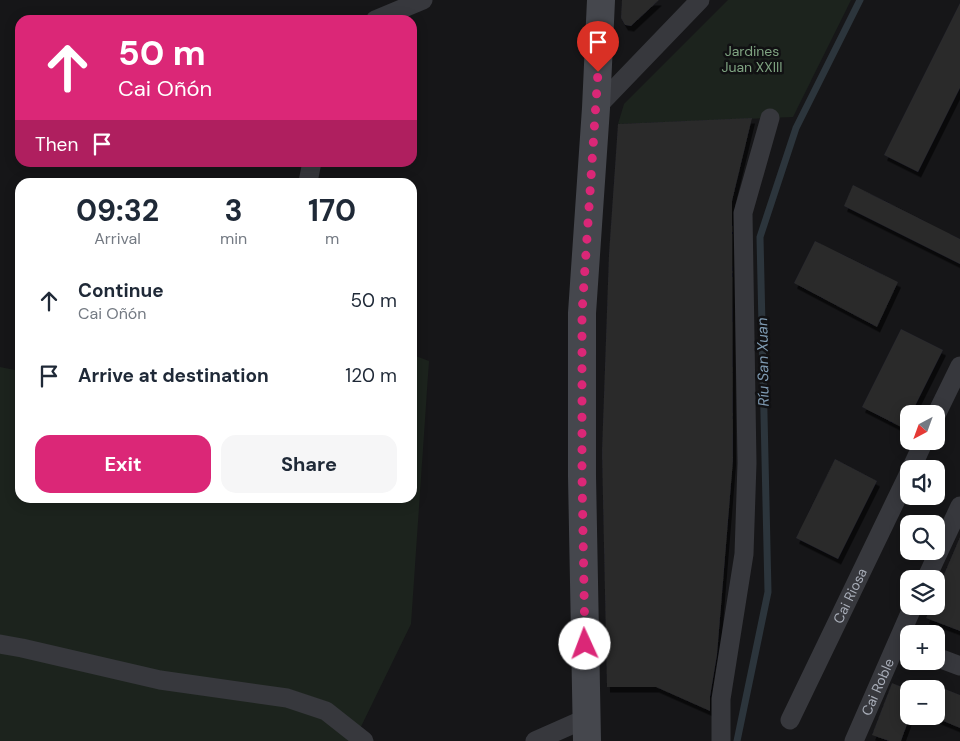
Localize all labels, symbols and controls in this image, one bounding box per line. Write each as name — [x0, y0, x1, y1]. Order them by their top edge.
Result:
pin — [577, 21, 619, 72]
icon: arrive — [584, 28, 612, 56]
text: 50 m — [118, 30, 206, 76]
icon: ahead — [35, 35, 100, 100]
park label: Jardines Juan XXIII — [721, 42, 783, 76]
text: Cai Oñón — [118, 74, 212, 103]
icon: arrive — [88, 130, 116, 158]
text: Then — [35, 132, 78, 157]
text: 09:32 — [76, 191, 159, 230]
text: 3 — [225, 191, 243, 230]
text: 170 — [308, 191, 356, 230]
text: Arrival — [94, 228, 141, 249]
text: min — [220, 228, 247, 249]
text: m — [325, 228, 339, 249]
text: Continue — [78, 278, 164, 303]
icon: ahead — [35, 287, 63, 315]
text: 50 m — [350, 288, 397, 313]
text: Cai Oñón — [78, 303, 147, 324]
water label: Ríu San Xuan — [752, 317, 774, 407]
icon: arrive — [35, 362, 63, 390]
text: Arrive at destination — [78, 363, 269, 388]
text: 120 m — [345, 363, 397, 388]
north arrow — [900, 405, 945, 450]
map controls — [900, 405, 945, 725]
button: Exit — [35, 435, 211, 493]
button: Share — [221, 435, 397, 493]
button: sound — [900, 460, 945, 505]
button: search — [900, 515, 945, 560]
street label: Cai Riosa — [829, 565, 871, 626]
button: layers — [900, 570, 945, 615]
position arrow — [558, 617, 610, 669]
button: + — [900, 625, 945, 670]
street label: Cai Roble — [857, 655, 898, 718]
button: − — [900, 680, 945, 725]

